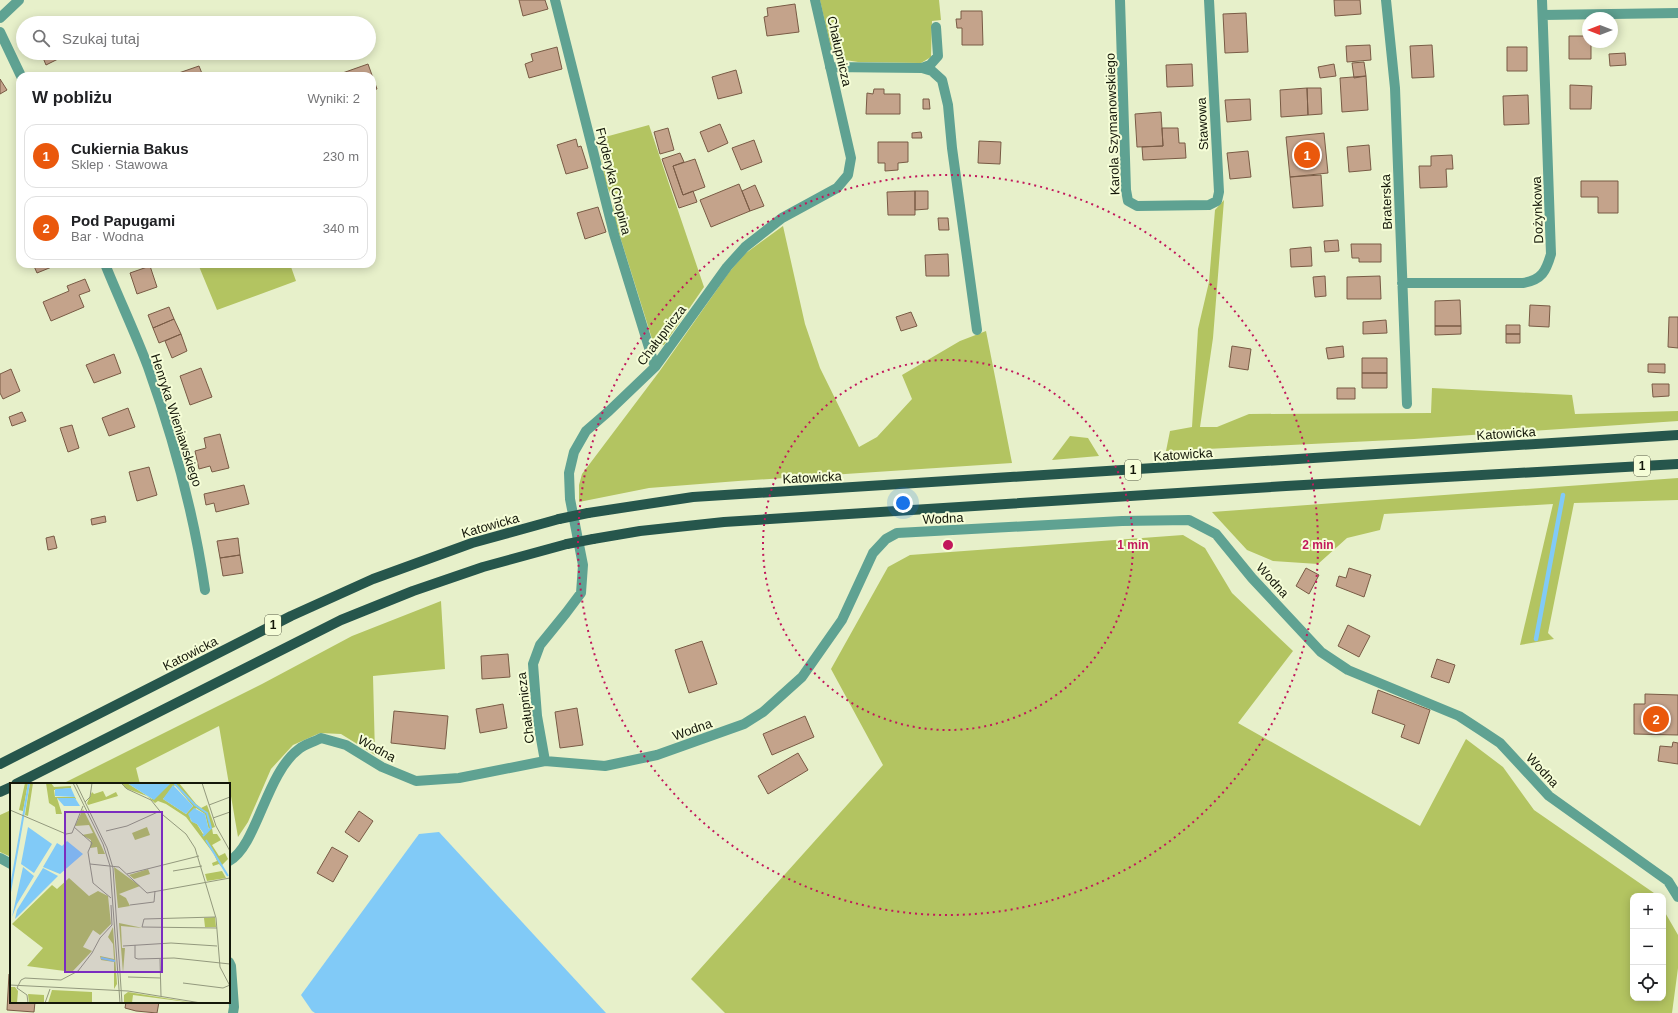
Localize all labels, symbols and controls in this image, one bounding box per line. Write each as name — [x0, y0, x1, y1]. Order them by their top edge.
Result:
north arrow — [1582, 12, 1618, 48]
street label: Chałupnicza — [824, 15, 855, 88]
search box — [16, 16, 376, 60]
icon: search — [30, 27, 52, 49]
text: Szukaj tutaj — [62, 30, 140, 47]
street label: Karola Szymanowskiego — [1103, 53, 1122, 195]
text: W pobliżu — [32, 88, 112, 107]
text: Wyniki: 2 — [307, 91, 360, 106]
street label: Stawowa — [1194, 96, 1211, 151]
street label: Fryderyka Chopina — [593, 126, 634, 237]
text: Cukiernia Bakus — [71, 140, 189, 157]
pin: 1 — [1294, 140, 1320, 170]
text: 1 — [42, 149, 50, 164]
text: 230 m — [323, 149, 359, 164]
text: Sklep · Stawowa — [71, 157, 168, 172]
street label: Braterska — [1378, 173, 1395, 230]
street label: Dożynkowa — [1529, 175, 1546, 244]
text: Pod Papugami — [71, 212, 175, 229]
text: 2 — [42, 221, 50, 236]
text: 340 m — [323, 221, 359, 236]
text: Bar · Wodna — [71, 229, 144, 244]
street label: Chałupnicza — [634, 302, 689, 368]
street label: Henryka Wieniawskiego — [148, 352, 205, 488]
street label: Katowicka — [1476, 424, 1537, 443]
street label: Katowicka — [1153, 445, 1214, 464]
road number: 1 — [1634, 456, 1650, 476]
road number: 1 — [1125, 460, 1141, 480]
street label: Katowicka — [782, 468, 843, 487]
your location — [893, 493, 913, 513]
street label: Katowicka — [460, 510, 521, 541]
street label: Wodna — [922, 510, 965, 527]
centre of rings — [941, 538, 955, 552]
text: 1 min — [1117, 538, 1149, 552]
text: 2 min — [1302, 538, 1334, 552]
street label: Wodna — [1253, 560, 1292, 601]
road number: 1 — [265, 615, 281, 635]
street label: Katowicka — [160, 633, 221, 674]
street label: Chałupnicza — [514, 671, 537, 744]
pin: 2 — [1643, 704, 1669, 734]
street label: Wodna — [670, 715, 715, 744]
street label: Wodna — [355, 732, 399, 765]
street label: Wodna — [1523, 750, 1563, 791]
inset map — [10, 783, 230, 1003]
map controls — [1630, 893, 1666, 1001]
button: + — [1630, 893, 1666, 929]
button: − — [1630, 929, 1666, 965]
button: locate — [1630, 965, 1666, 1001]

